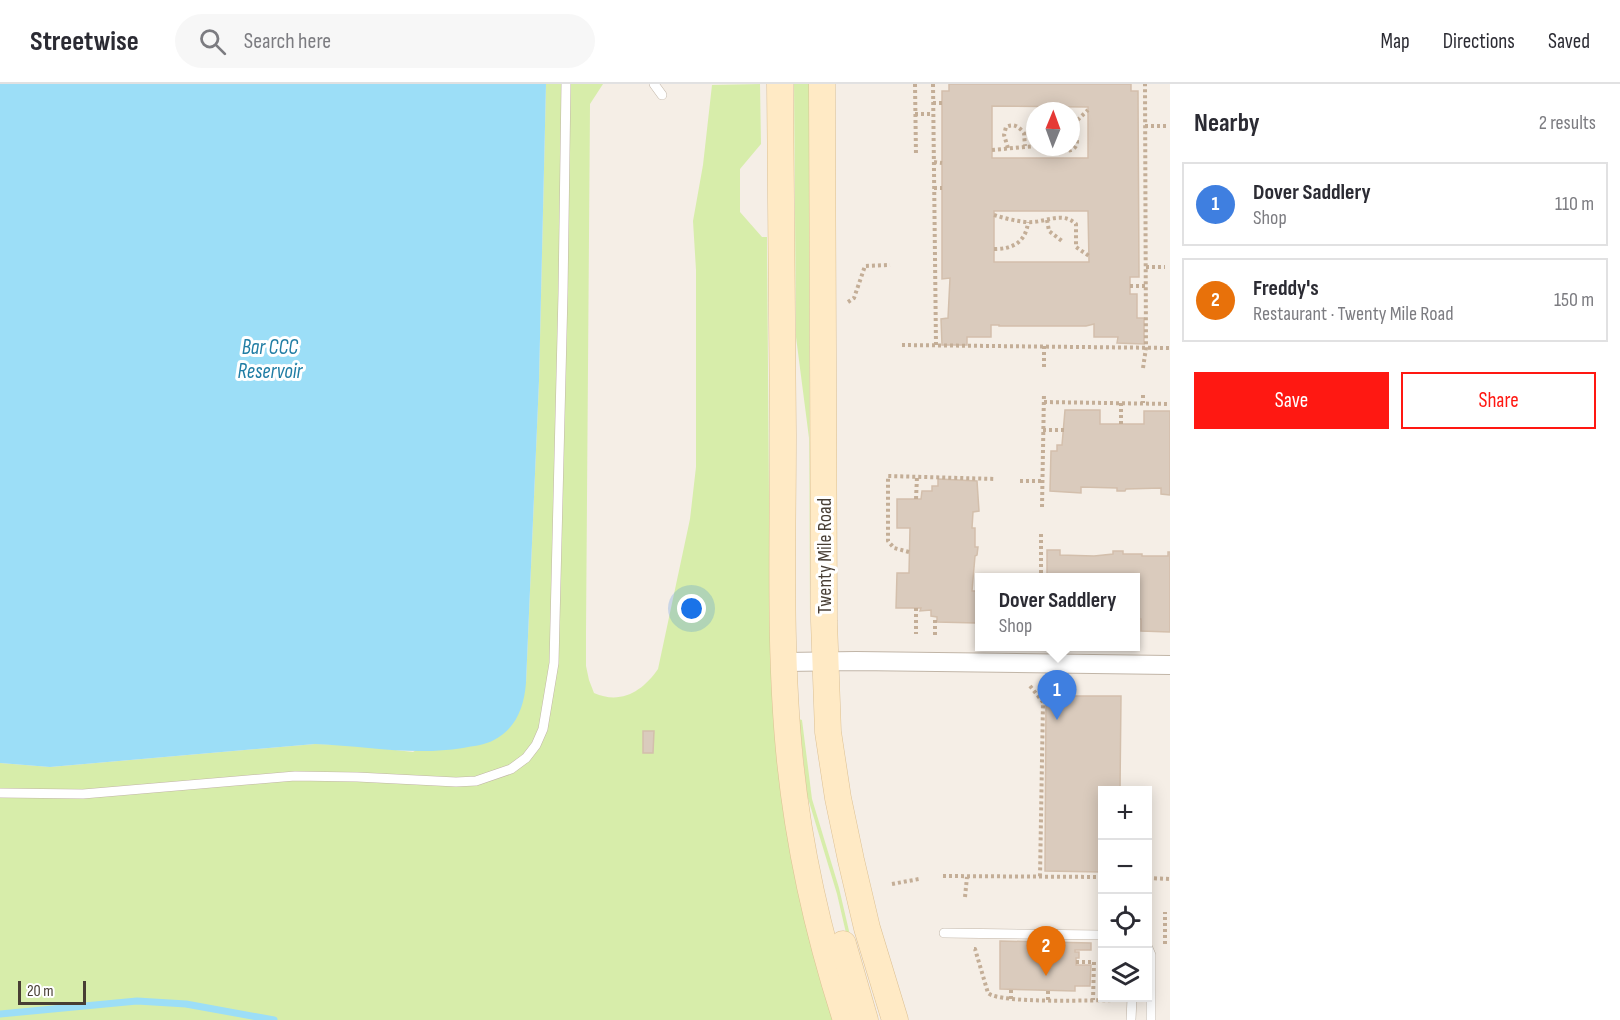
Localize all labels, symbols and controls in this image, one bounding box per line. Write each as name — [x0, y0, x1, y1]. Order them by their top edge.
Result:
search box — [175, 14, 595, 68]
text: Streetwise — [30, 25, 139, 58]
icon: search — [196, 25, 229, 58]
text: Search here — [244, 28, 331, 55]
text: Map — [1380, 29, 1410, 54]
text: Directions — [1443, 29, 1515, 54]
text: Saved — [1548, 29, 1590, 54]
north arrow — [1026, 102, 1080, 156]
text: Nearby — [1194, 108, 1260, 139]
text: 2 results — [1539, 111, 1596, 135]
text: Dover Saddlery — [1253, 179, 1371, 206]
text: 1 — [1212, 192, 1219, 216]
text: 110 m — [1555, 192, 1594, 216]
text: Shop — [1253, 206, 1287, 230]
text: Freddy's — [1253, 275, 1319, 302]
text: 2 — [1211, 288, 1220, 312]
text: 150 m — [1554, 288, 1594, 312]
text: Restaurant · Twenty Mile Road — [1253, 302, 1454, 326]
water label: Bar CCC Reservoir — [237, 335, 304, 384]
button: Save — [1194, 372, 1389, 429]
button: Share — [1401, 372, 1596, 429]
street label: Twenty Mile Road — [813, 498, 837, 614]
popup — [975, 573, 1140, 651]
text: Dover Saddlery — [999, 587, 1116, 614]
your location — [677, 594, 706, 623]
text: Shop — [999, 614, 1032, 638]
pin: 1 — [1038, 670, 1076, 720]
map controls — [1098, 786, 1152, 1002]
button: + — [1098, 786, 1152, 840]
button: − — [1098, 840, 1152, 894]
button: locate — [1098, 894, 1152, 948]
pin: 2 — [1026, 926, 1066, 976]
button: layers — [1098, 948, 1152, 1002]
scale bar — [18, 978, 86, 1006]
text: 20 m — [27, 982, 54, 1001]

